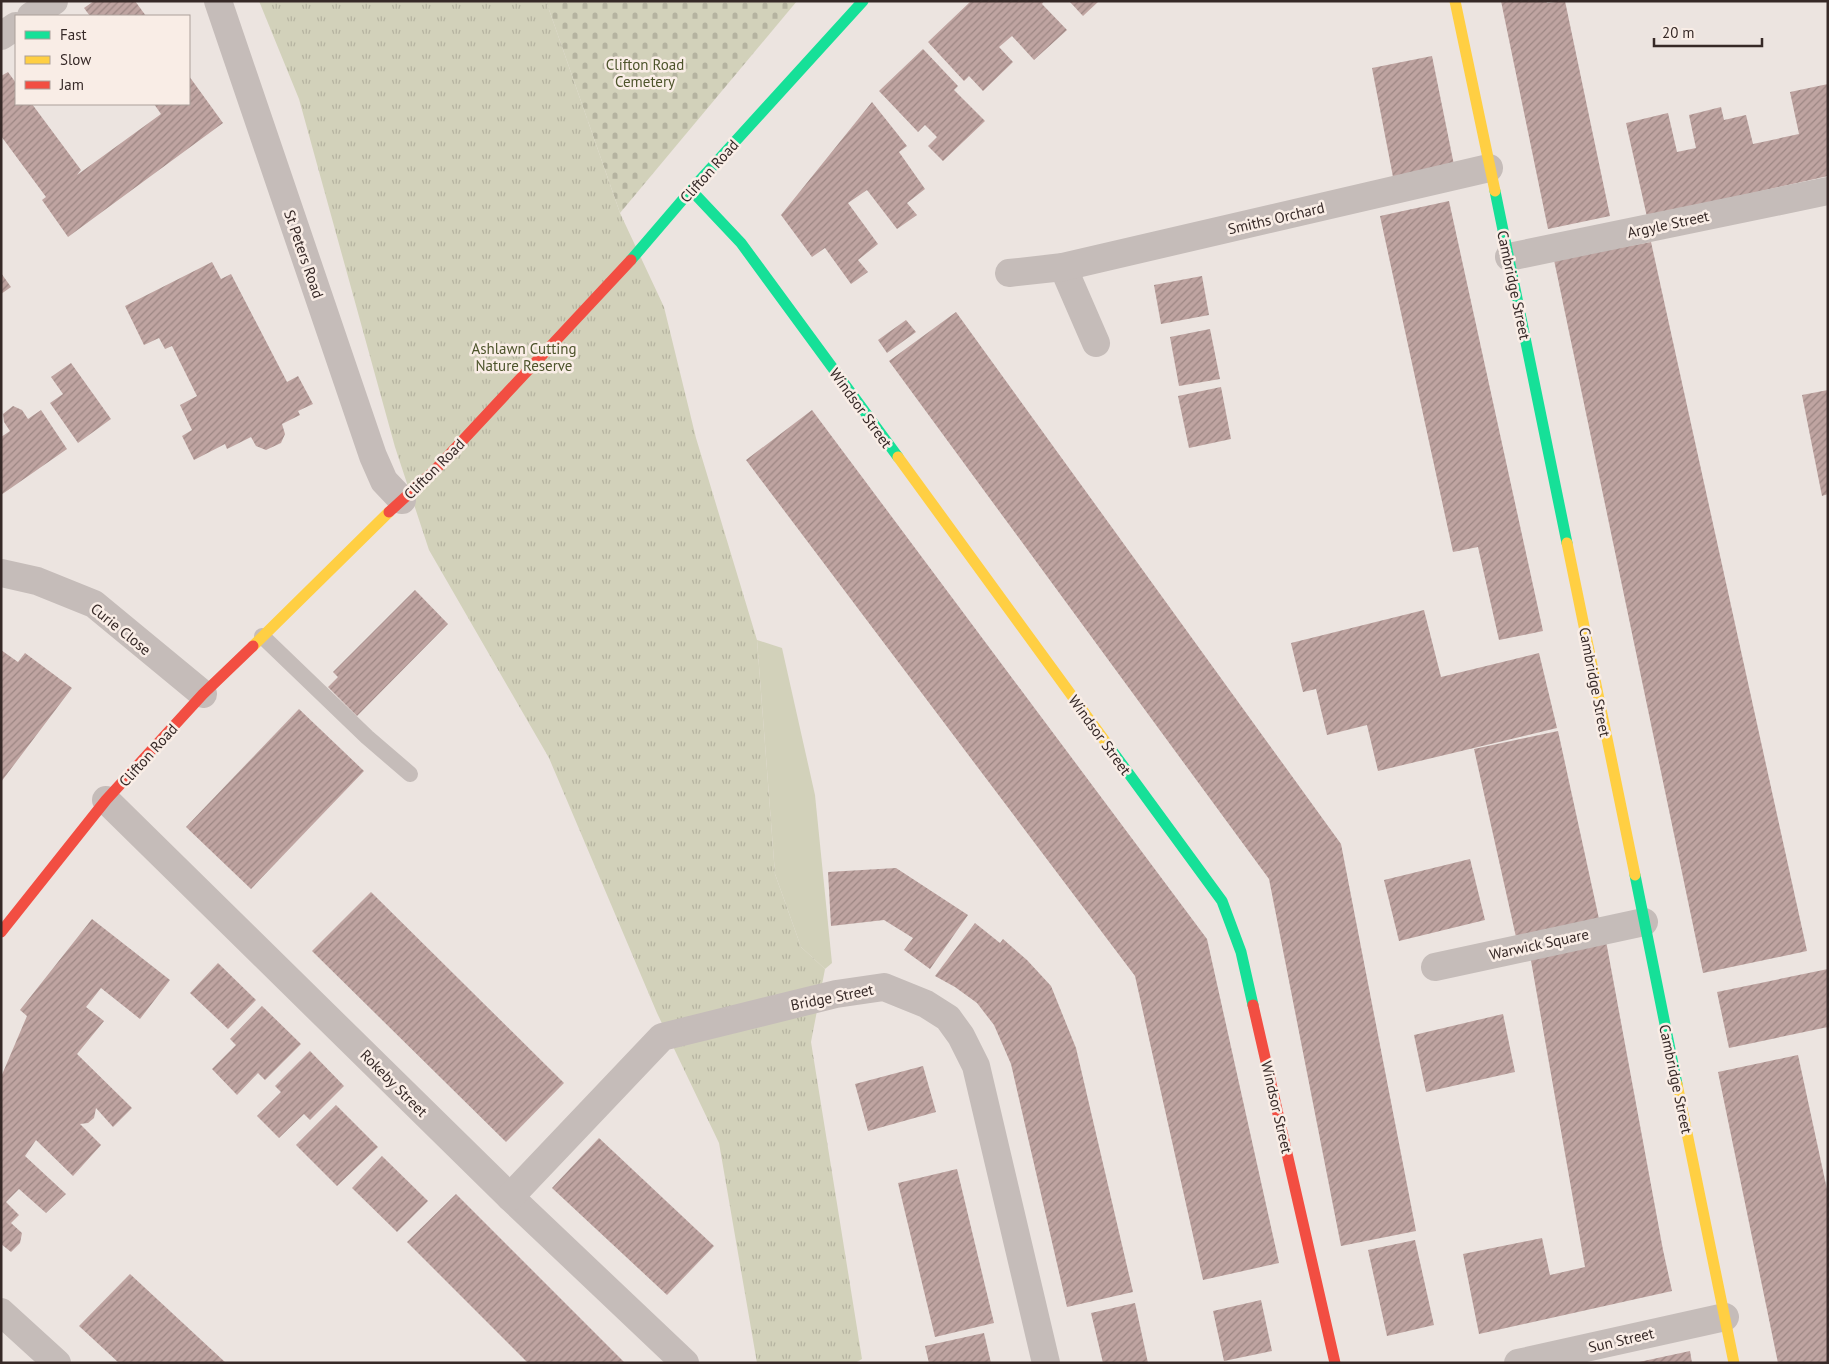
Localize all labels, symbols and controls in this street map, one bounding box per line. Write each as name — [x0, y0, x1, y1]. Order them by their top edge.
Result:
legend — [15, 15, 190, 105]
scale bar — [1654, 15, 1762, 47]
text: 20 m — [1662, 23, 1695, 42]
text: Fast — [60, 25, 87, 44]
text: Slow — [60, 50, 91, 69]
park label: Clifton Road Cemetery — [606, 55, 684, 91]
text: Jam — [59, 75, 84, 94]
street label: Clifton Road — [676, 135, 742, 207]
street label: Smiths Orchard — [1226, 198, 1326, 238]
street label: Argyle Street — [1625, 206, 1711, 242]
street label: St Peters Road — [280, 207, 328, 301]
street label: Cambridge Street — [1493, 229, 1535, 341]
park label: Ashlawn Cutting Nature Reserve — [471, 339, 577, 375]
street label: Windsor Street — [826, 364, 896, 452]
street label: Clifton Road — [400, 435, 468, 503]
street label: Curie Close — [87, 599, 155, 659]
street label: Cambridge Street — [1575, 626, 1615, 738]
street label: Windsor Street — [1065, 691, 1135, 779]
street label: Clifton Road — [115, 719, 181, 791]
street label: Warwick Square — [1488, 924, 1590, 964]
street label: Bridge Street — [789, 980, 875, 1014]
street label: Cambridge Street — [1655, 1023, 1697, 1135]
street label: Rokeby Street — [356, 1045, 432, 1121]
street label: Windsor Street — [1257, 1059, 1297, 1155]
street label: Sun Street — [1586, 1323, 1656, 1357]

